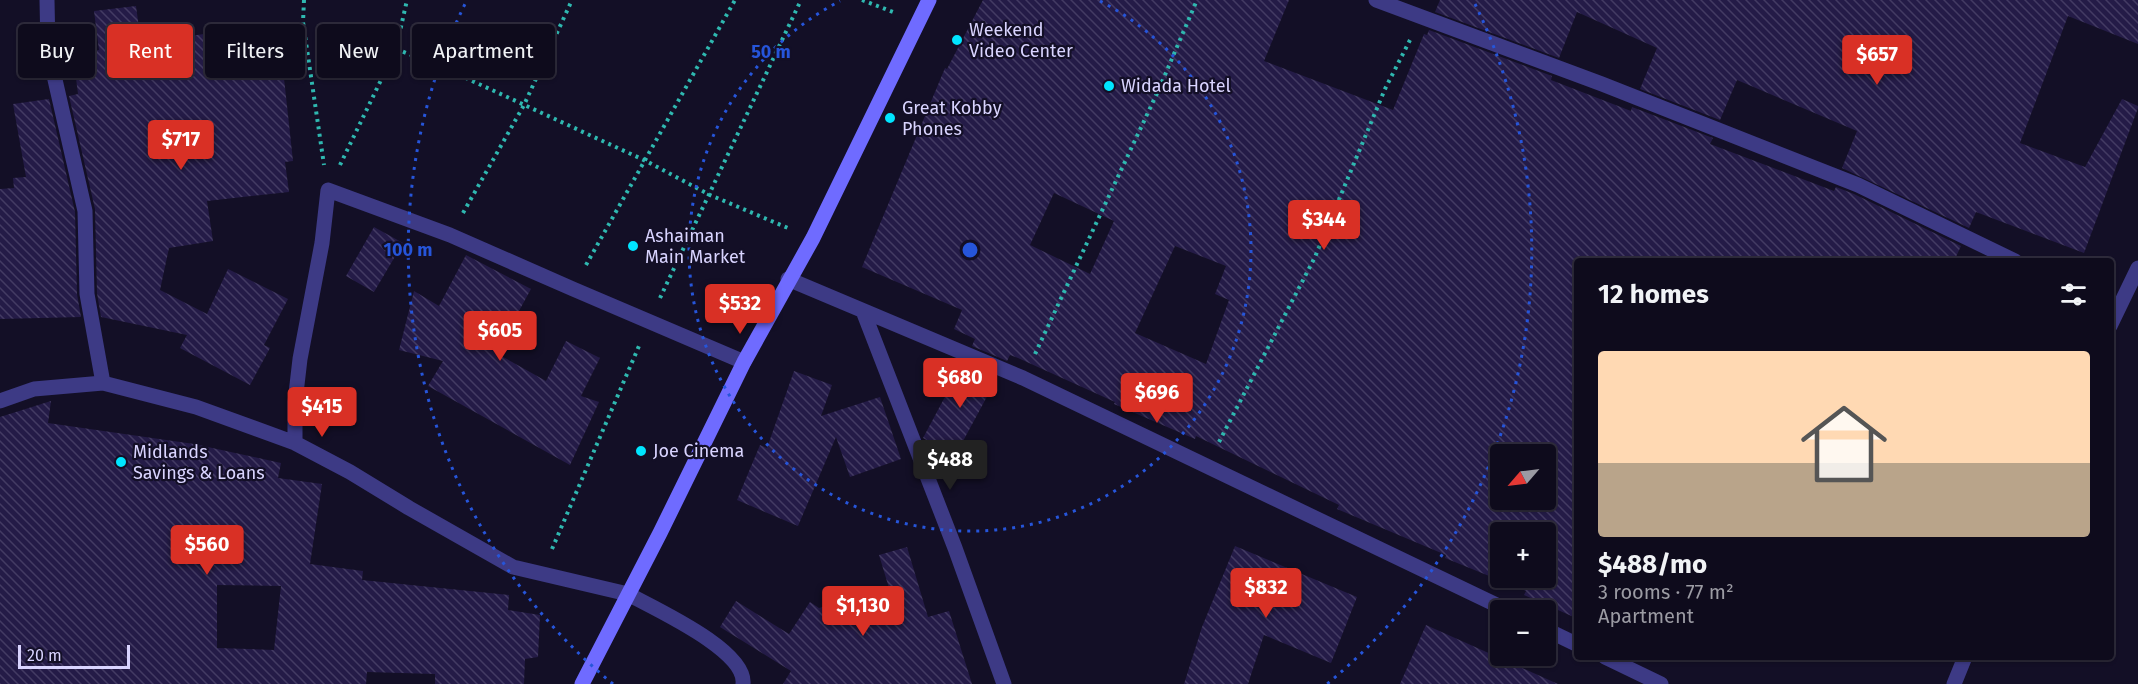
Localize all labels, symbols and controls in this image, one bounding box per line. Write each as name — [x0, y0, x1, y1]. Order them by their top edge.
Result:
place label: Weekend Video Center — [969, 19, 1073, 62]
chip: Buy — [18, 24, 95, 78]
chip: Rent — [107, 24, 193, 78]
chip: Filters — [205, 24, 305, 78]
chip: New — [317, 24, 400, 78]
chip: Apartment — [412, 24, 555, 78]
marker: Weekend Video Center — [950, 33, 964, 47]
pin: $657 — [1841, 35, 1913, 86]
text: 50 m — [751, 41, 791, 63]
text: $657 — [1856, 42, 1898, 66]
place label: Widada Hotel — [1121, 75, 1231, 97]
marker: Widada Hotel — [1102, 79, 1116, 93]
place label: Great Kobby Phones — [902, 97, 1002, 140]
marker: Great Kobby Phones — [883, 111, 897, 125]
pin: $717 — [145, 120, 217, 171]
text: $717 — [162, 127, 200, 151]
pin: $344 — [1288, 200, 1360, 251]
text: $344 — [1302, 207, 1346, 231]
place label: Ashaiman Main Market — [645, 225, 746, 268]
text: 100 m — [384, 239, 432, 261]
marker: Ashaiman Main Market — [626, 239, 640, 253]
centre of rings — [960, 240, 980, 260]
icon: filters — [2057, 278, 2090, 311]
text: 12 homes — [1598, 279, 1709, 310]
pin: $532 — [704, 284, 776, 335]
text: $532 — [719, 291, 761, 315]
pin: $605 — [464, 311, 536, 362]
text: $605 — [478, 318, 522, 342]
pin: $680 — [924, 358, 996, 409]
text: $680 — [937, 365, 983, 389]
pin: $696 — [1121, 373, 1193, 424]
text: $696 — [1135, 380, 1179, 404]
pin: $415 — [286, 387, 358, 438]
icon: home — [1790, 390, 1898, 498]
text: $415 — [302, 394, 342, 418]
place label: Joe Cinema — [653, 440, 744, 462]
pin: $488 — [914, 440, 986, 491]
place label: Midlands Savings & Loans — [133, 441, 265, 484]
marker: Joe Cinema — [634, 444, 648, 458]
north arrow — [1490, 444, 1556, 510]
map controls — [1490, 444, 1556, 666]
text: $488 — [927, 447, 973, 471]
marker: Midlands Savings & Loans — [114, 455, 128, 469]
button: + — [1490, 522, 1556, 588]
pin: $560 — [171, 525, 243, 576]
text: $560 — [185, 532, 229, 556]
text: $488/mo — [1598, 549, 1707, 580]
pin: $832 — [1230, 568, 1302, 619]
text: $832 — [1244, 575, 1288, 599]
text: 3 rooms · 77 m² — [1598, 580, 1734, 604]
pin: $1,130 — [814, 586, 912, 637]
text: $1,130 — [836, 593, 890, 617]
button: − — [1490, 600, 1556, 666]
text: Apartment — [1598, 604, 1694, 628]
scale bar — [18, 642, 130, 670]
text: 20 m — [27, 646, 62, 665]

